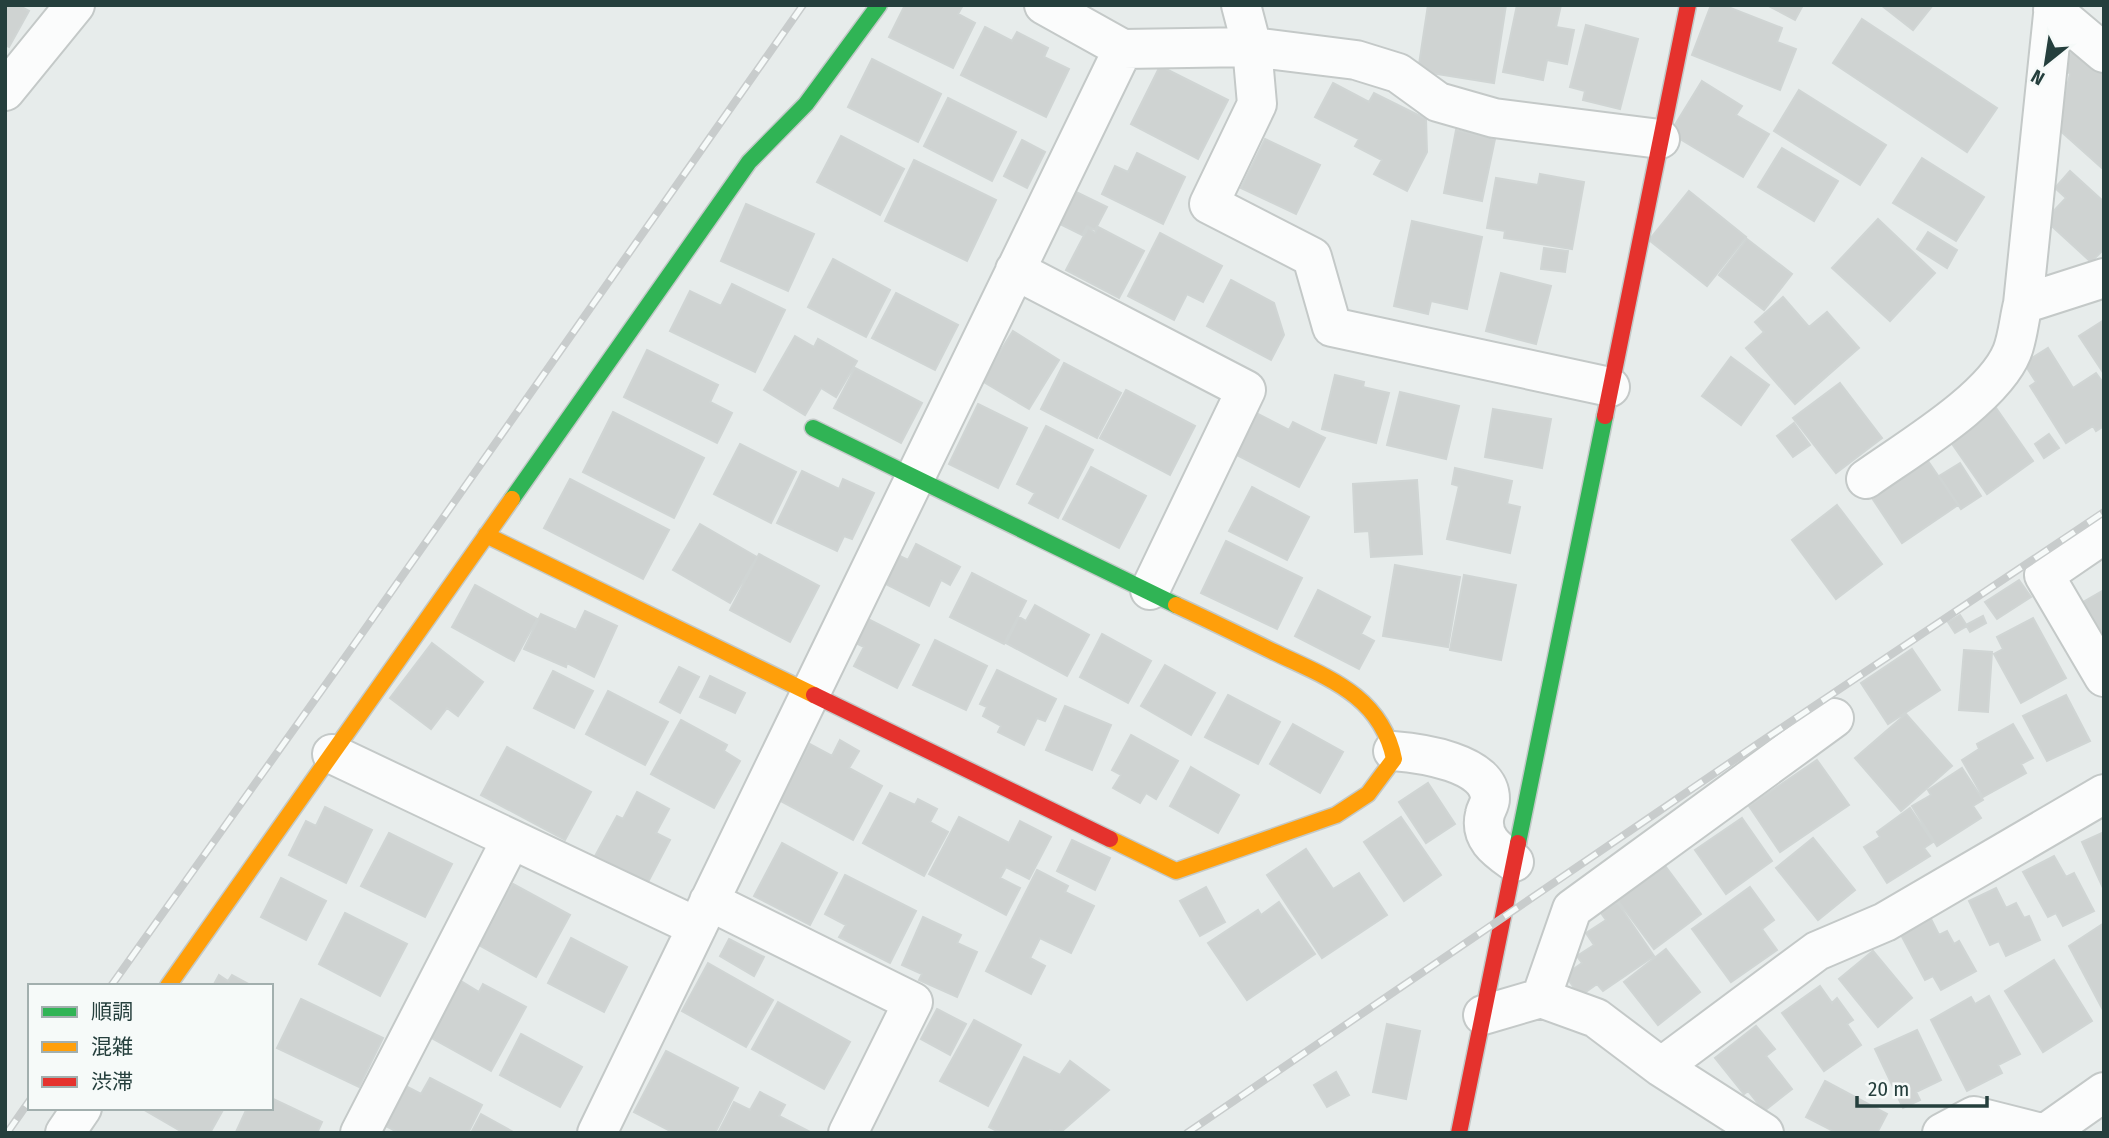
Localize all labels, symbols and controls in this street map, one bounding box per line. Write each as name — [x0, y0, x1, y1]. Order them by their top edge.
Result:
north arrow — [2011, 28, 2081, 98]
text: N — [2027, 64, 2048, 90]
legend — [28, 984, 273, 1110]
text: 順調 — [91, 999, 133, 1025]
text: 混雑 — [91, 1034, 133, 1060]
scale bar — [1857, 1064, 1986, 1108]
text: 渋滞 — [91, 1069, 133, 1095]
text: 20 m — [1868, 1076, 1909, 1102]

